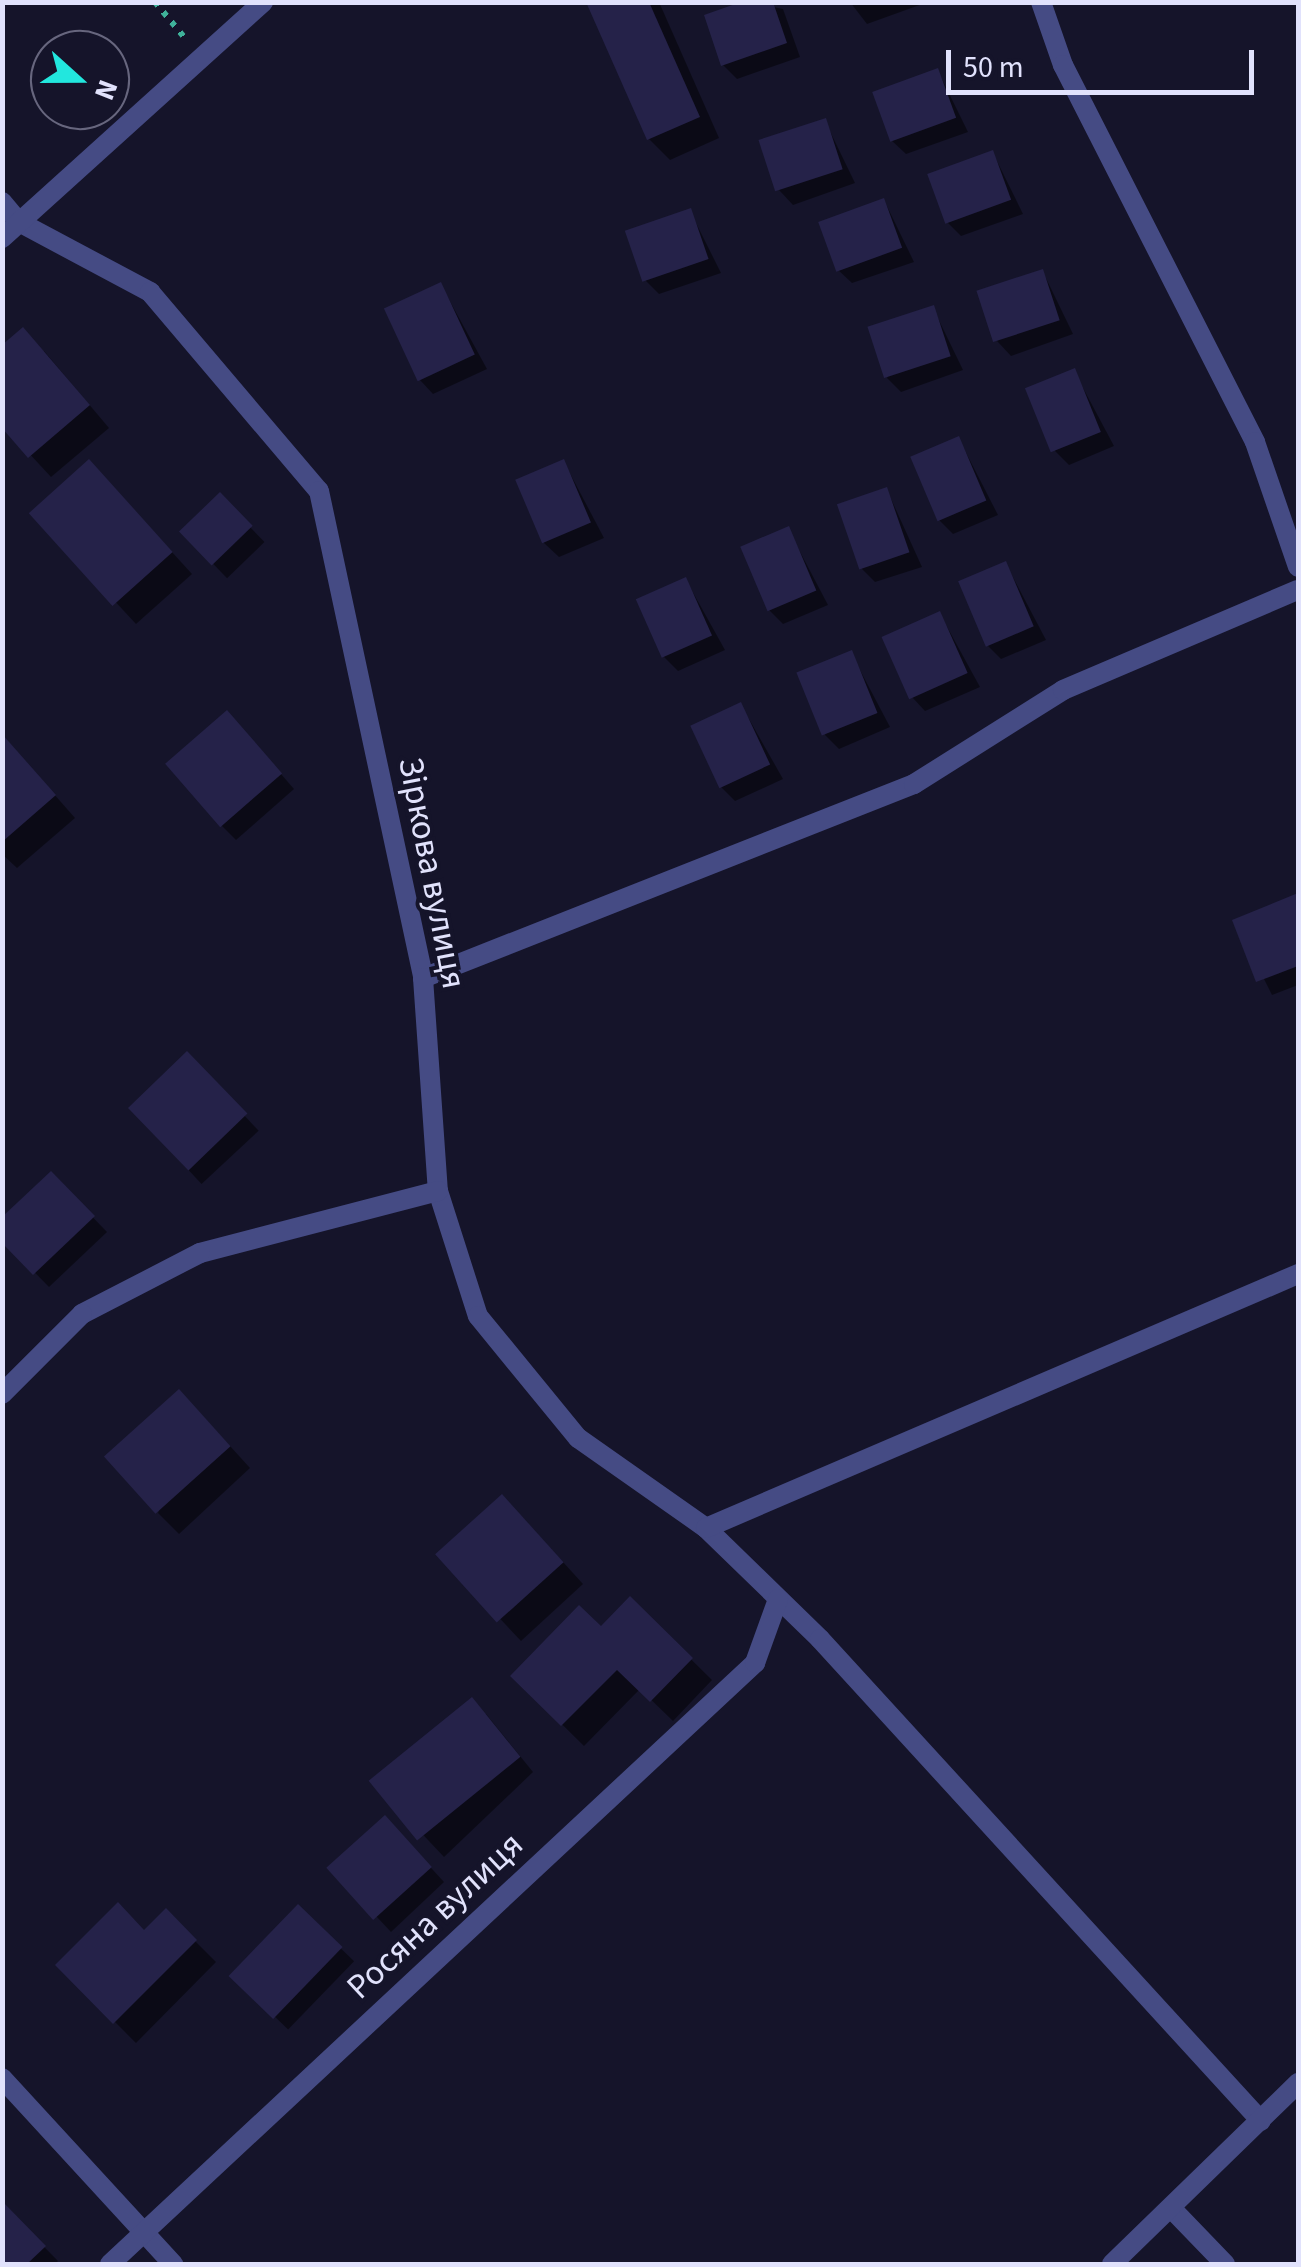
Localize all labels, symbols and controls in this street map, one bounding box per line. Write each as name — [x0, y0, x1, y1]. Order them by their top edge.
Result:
north arrow — [30, 30, 130, 130]
scale bar — [951, 30, 1258, 92]
text: 50 m — [963, 46, 1024, 89]
text: N — [84, 74, 128, 106]
street label: Зіркова вулиця — [389, 754, 475, 992]
street label: Росяна вулиця — [338, 1824, 532, 2008]

